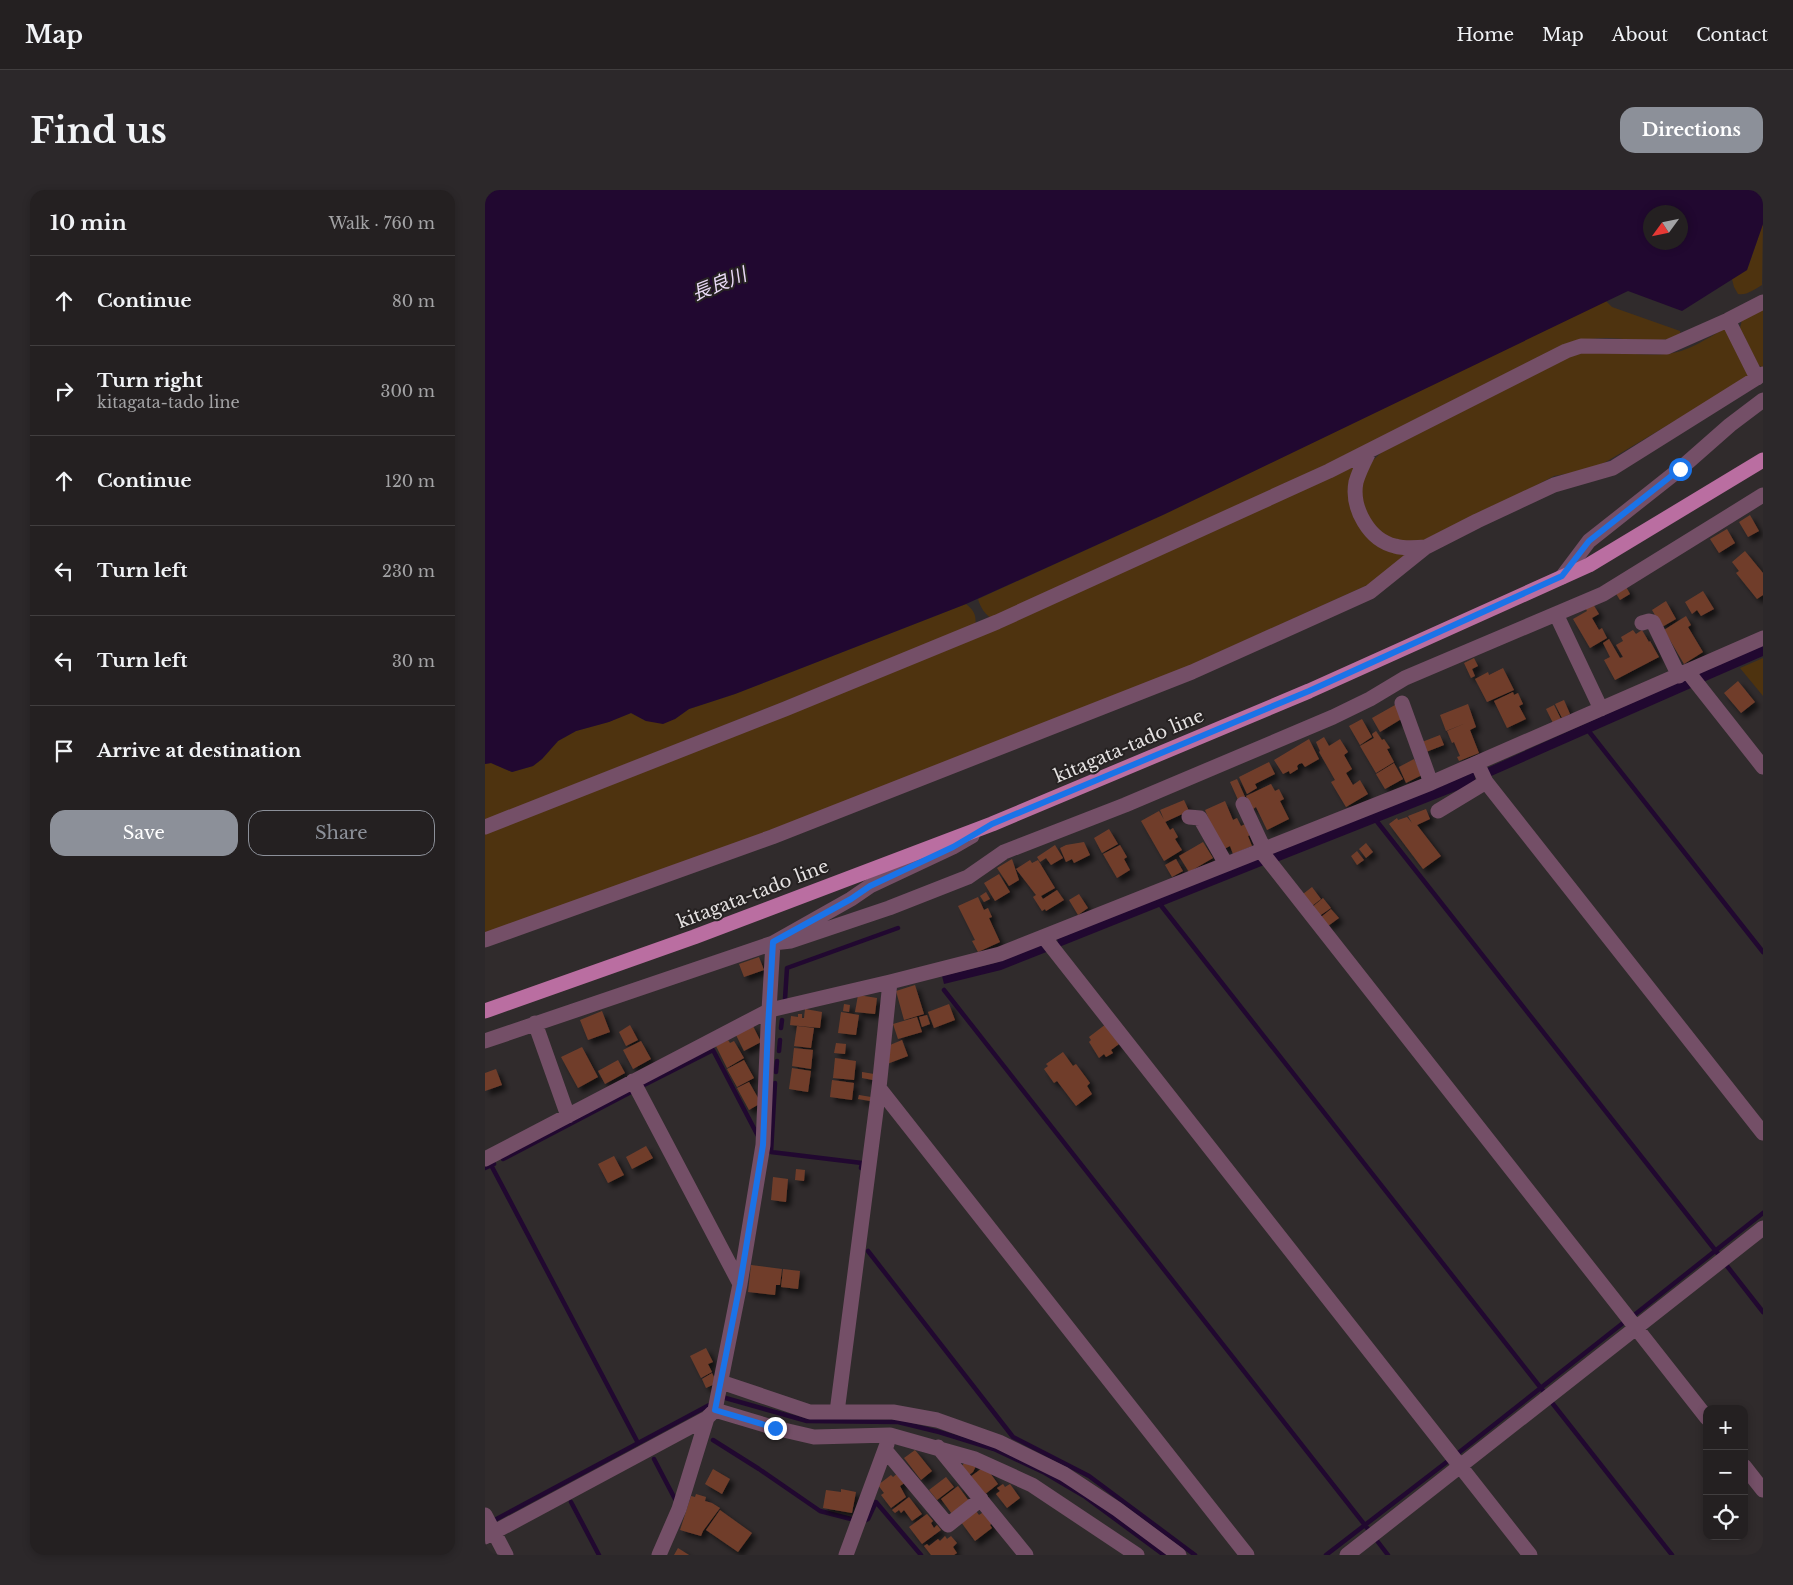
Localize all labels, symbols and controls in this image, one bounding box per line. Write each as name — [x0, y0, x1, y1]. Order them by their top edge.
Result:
text: Map — [25, 20, 83, 49]
text: Home — [1456, 24, 1514, 46]
text: Map — [1542, 24, 1584, 46]
text: About — [1612, 24, 1668, 46]
text: Contact — [1696, 24, 1768, 46]
button: Directions — [1620, 107, 1763, 153]
text: Find us — [30, 109, 167, 152]
north arrow — [1643, 205, 1688, 250]
text: 10 min — [50, 210, 127, 236]
text: Walk · 760 m — [329, 213, 435, 233]
water label: 長良川 — [688, 262, 752, 305]
icon: ahead — [50, 287, 78, 315]
text: Continue — [97, 289, 192, 312]
text: 80 m — [392, 291, 435, 311]
text: Turn right — [97, 369, 203, 392]
icon: right — [50, 377, 78, 405]
text: 300 m — [381, 381, 435, 401]
text: kitagata-tado line — [97, 392, 240, 412]
route start — [1669, 458, 1692, 481]
icon: ahead — [50, 467, 78, 495]
text: Continue — [97, 469, 192, 492]
text: 120 m — [385, 471, 435, 491]
icon: left — [50, 557, 78, 585]
text: Turn left — [97, 559, 188, 582]
text: 230 m — [382, 561, 435, 581]
icon: left — [50, 647, 78, 675]
text: Turn left — [97, 649, 188, 672]
text: 30 m — [392, 651, 435, 671]
street label: kitagata-tado line — [1051, 705, 1207, 787]
icon: arrive — [50, 737, 78, 765]
text: Arrive at destination — [97, 739, 301, 762]
button: Save — [50, 810, 238, 856]
button: Share — [248, 810, 435, 856]
street label: kitagata-tado line — [674, 855, 832, 933]
map controls — [1703, 1405, 1748, 1540]
button: + — [1703, 1405, 1748, 1450]
route end — [764, 1417, 787, 1440]
button: − — [1703, 1450, 1748, 1495]
button: locate — [1703, 1495, 1748, 1540]

